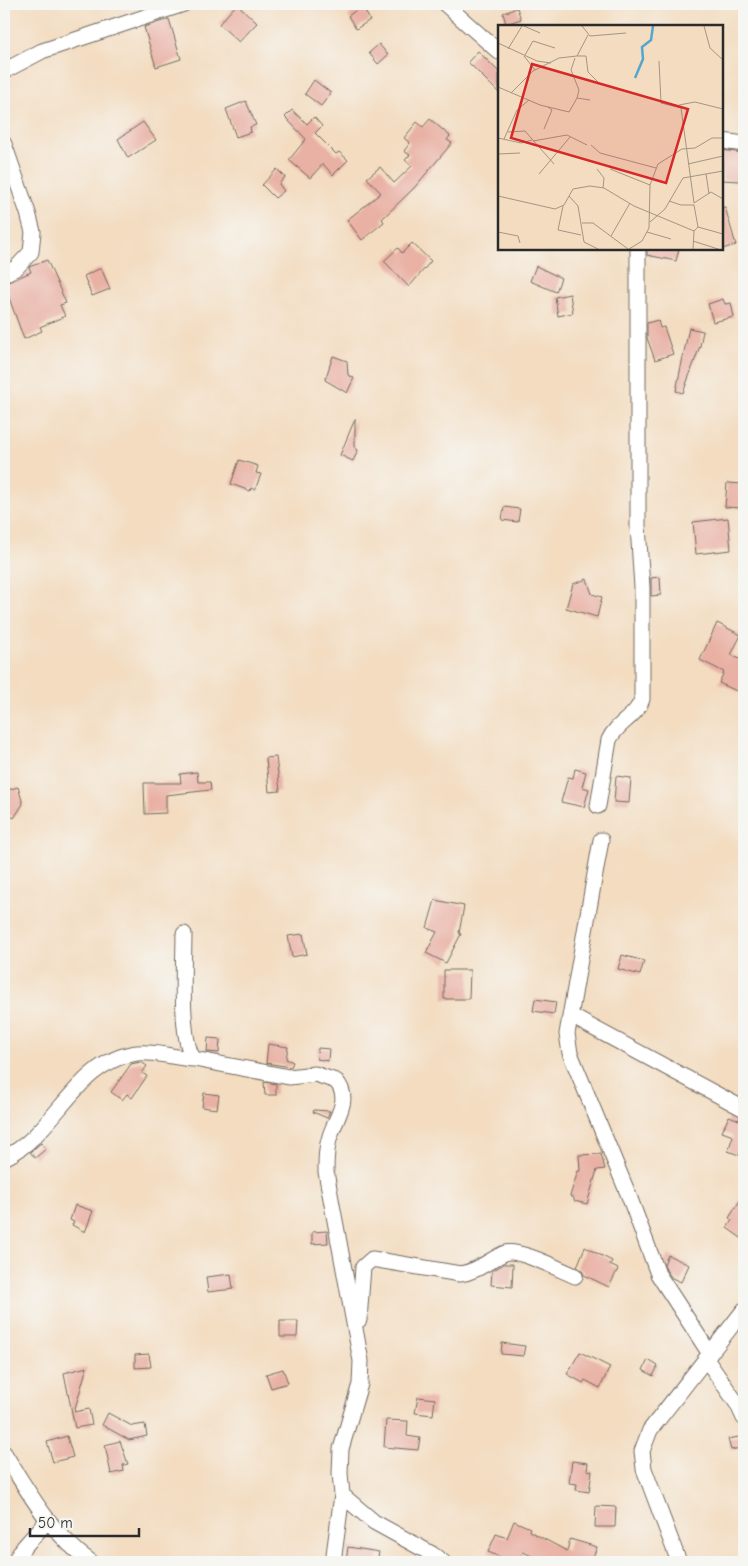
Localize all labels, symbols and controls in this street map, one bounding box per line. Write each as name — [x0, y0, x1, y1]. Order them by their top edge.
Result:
inset map — [498, 25, 723, 250]
scale bar — [30, 1506, 139, 1538]
text: 50 m — [38, 1514, 73, 1532]

